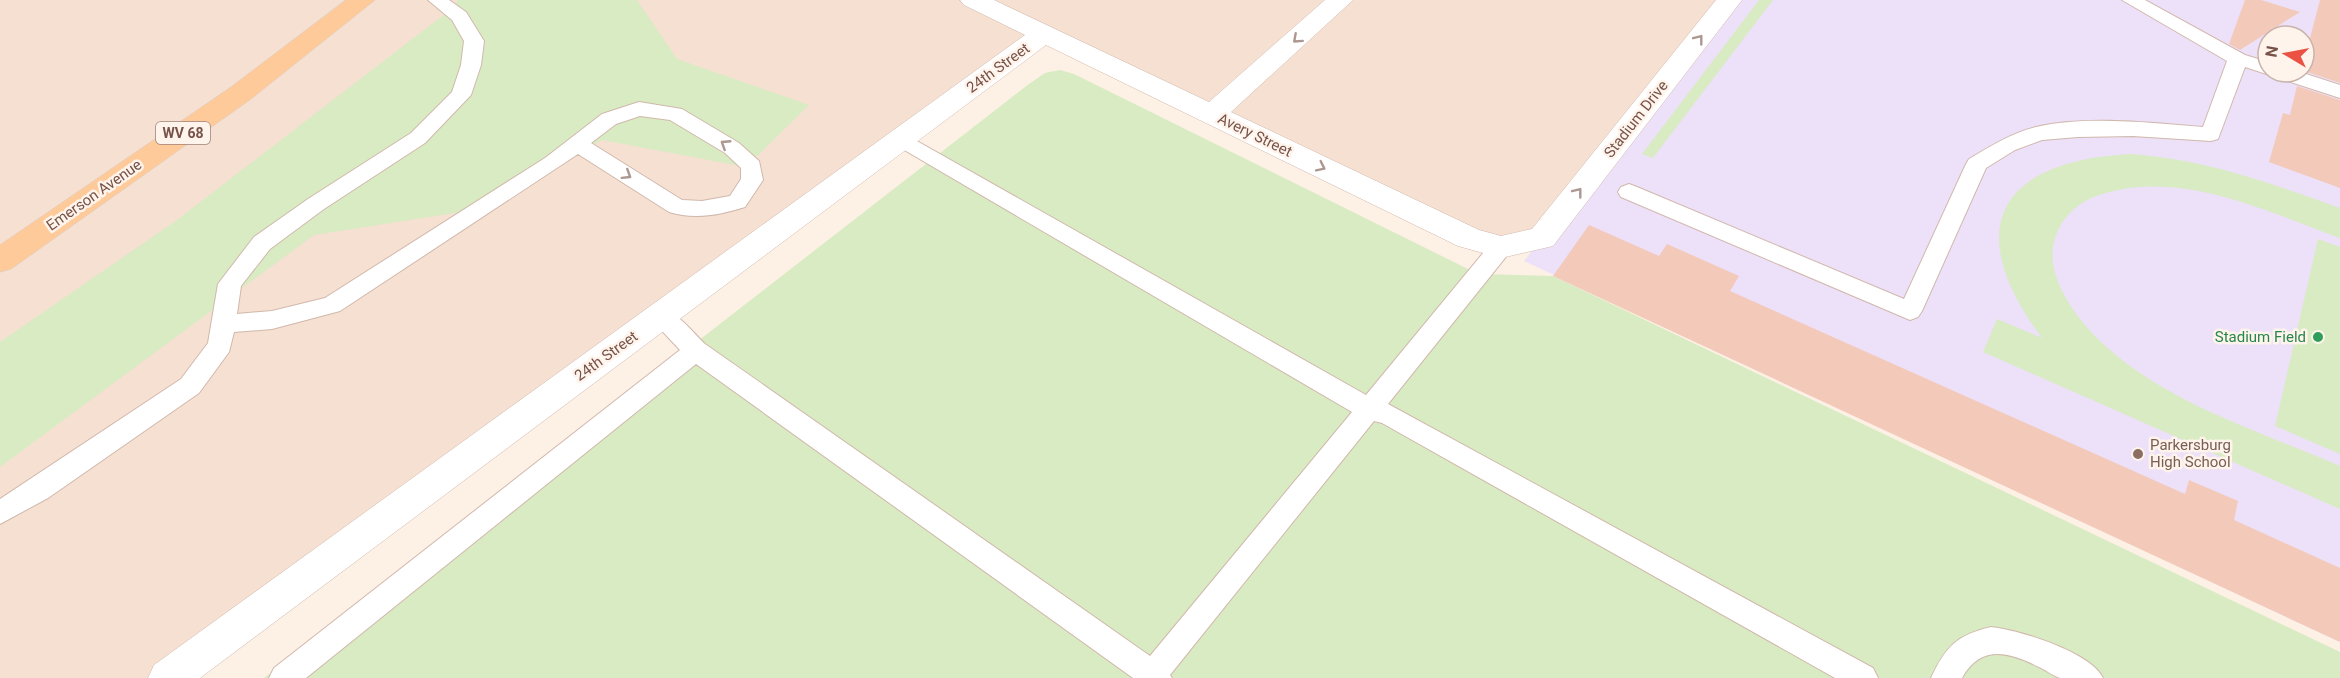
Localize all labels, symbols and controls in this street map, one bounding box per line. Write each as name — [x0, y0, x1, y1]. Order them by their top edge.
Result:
north arrow — [2256, 24, 2316, 84]
one-way arrow — [1293, 32, 1303, 43]
one-way arrow — [1691, 35, 1702, 46]
street label: 24th Street — [963, 39, 1033, 97]
text: N — [2261, 44, 2282, 59]
street label: Stadium Drive — [1600, 77, 1672, 161]
street label: Avery Street — [1215, 109, 1295, 161]
road number: WV 68 — [156, 122, 210, 144]
one-way arrow — [721, 140, 731, 152]
street label: Emerson Avenue — [43, 155, 145, 235]
one-way arrow — [1315, 159, 1326, 171]
one-way arrow — [620, 168, 631, 179]
one-way arrow — [1571, 188, 1582, 199]
street label: 24th Street — [571, 327, 641, 385]
place label: Stadium Field — [2215, 328, 2306, 346]
marker: Stadium Field — [2311, 330, 2325, 344]
place label: Parkersburg High School — [2150, 436, 2231, 471]
marker: Parkersburg High School — [2131, 447, 2145, 461]

